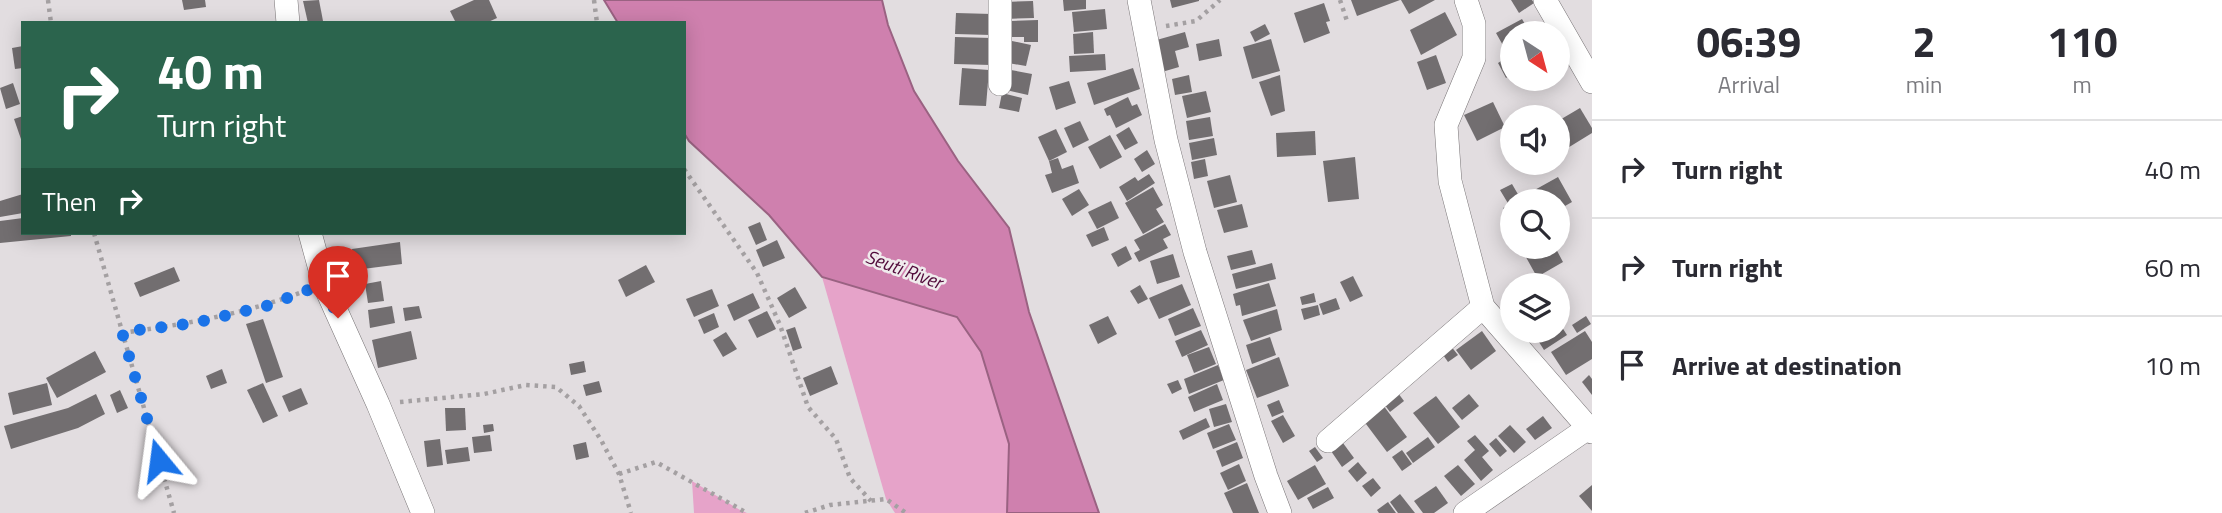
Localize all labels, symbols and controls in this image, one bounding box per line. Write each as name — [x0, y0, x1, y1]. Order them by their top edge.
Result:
text: 06:39 — [1696, 9, 1801, 73]
text: 2 — [1912, 9, 1936, 73]
text: 110 — [2047, 9, 2117, 73]
north arrow — [1500, 21, 1570, 91]
map controls — [1500, 21, 1570, 343]
text: 40 m — [157, 33, 264, 108]
icon: right — [42, 49, 133, 140]
text: Arrival — [1718, 67, 1780, 102]
text: min — [1906, 67, 1942, 102]
text: m — [2073, 67, 2092, 102]
text: Turn right — [157, 101, 286, 149]
button: sound — [1500, 105, 1570, 175]
icon: right — [1613, 150, 1651, 188]
text: Turn right — [1672, 150, 1783, 189]
text: 40 m — [2144, 150, 2201, 189]
text: Then — [42, 182, 97, 221]
icon: right — [111, 182, 149, 220]
button: search — [1500, 189, 1570, 259]
water label: Seuti River — [862, 241, 948, 296]
pin — [308, 246, 368, 318]
icon: right — [1613, 248, 1651, 286]
text: Turn right — [1672, 248, 1783, 287]
text: 60 m — [2144, 248, 2201, 287]
icon: arrive — [319, 257, 357, 295]
button: layers — [1500, 273, 1570, 343]
icon: arrive — [1613, 346, 1651, 384]
text: Arrive at destination — [1672, 346, 1902, 385]
text: 10 m — [2144, 346, 2201, 385]
position arrow — [122, 423, 196, 497]

